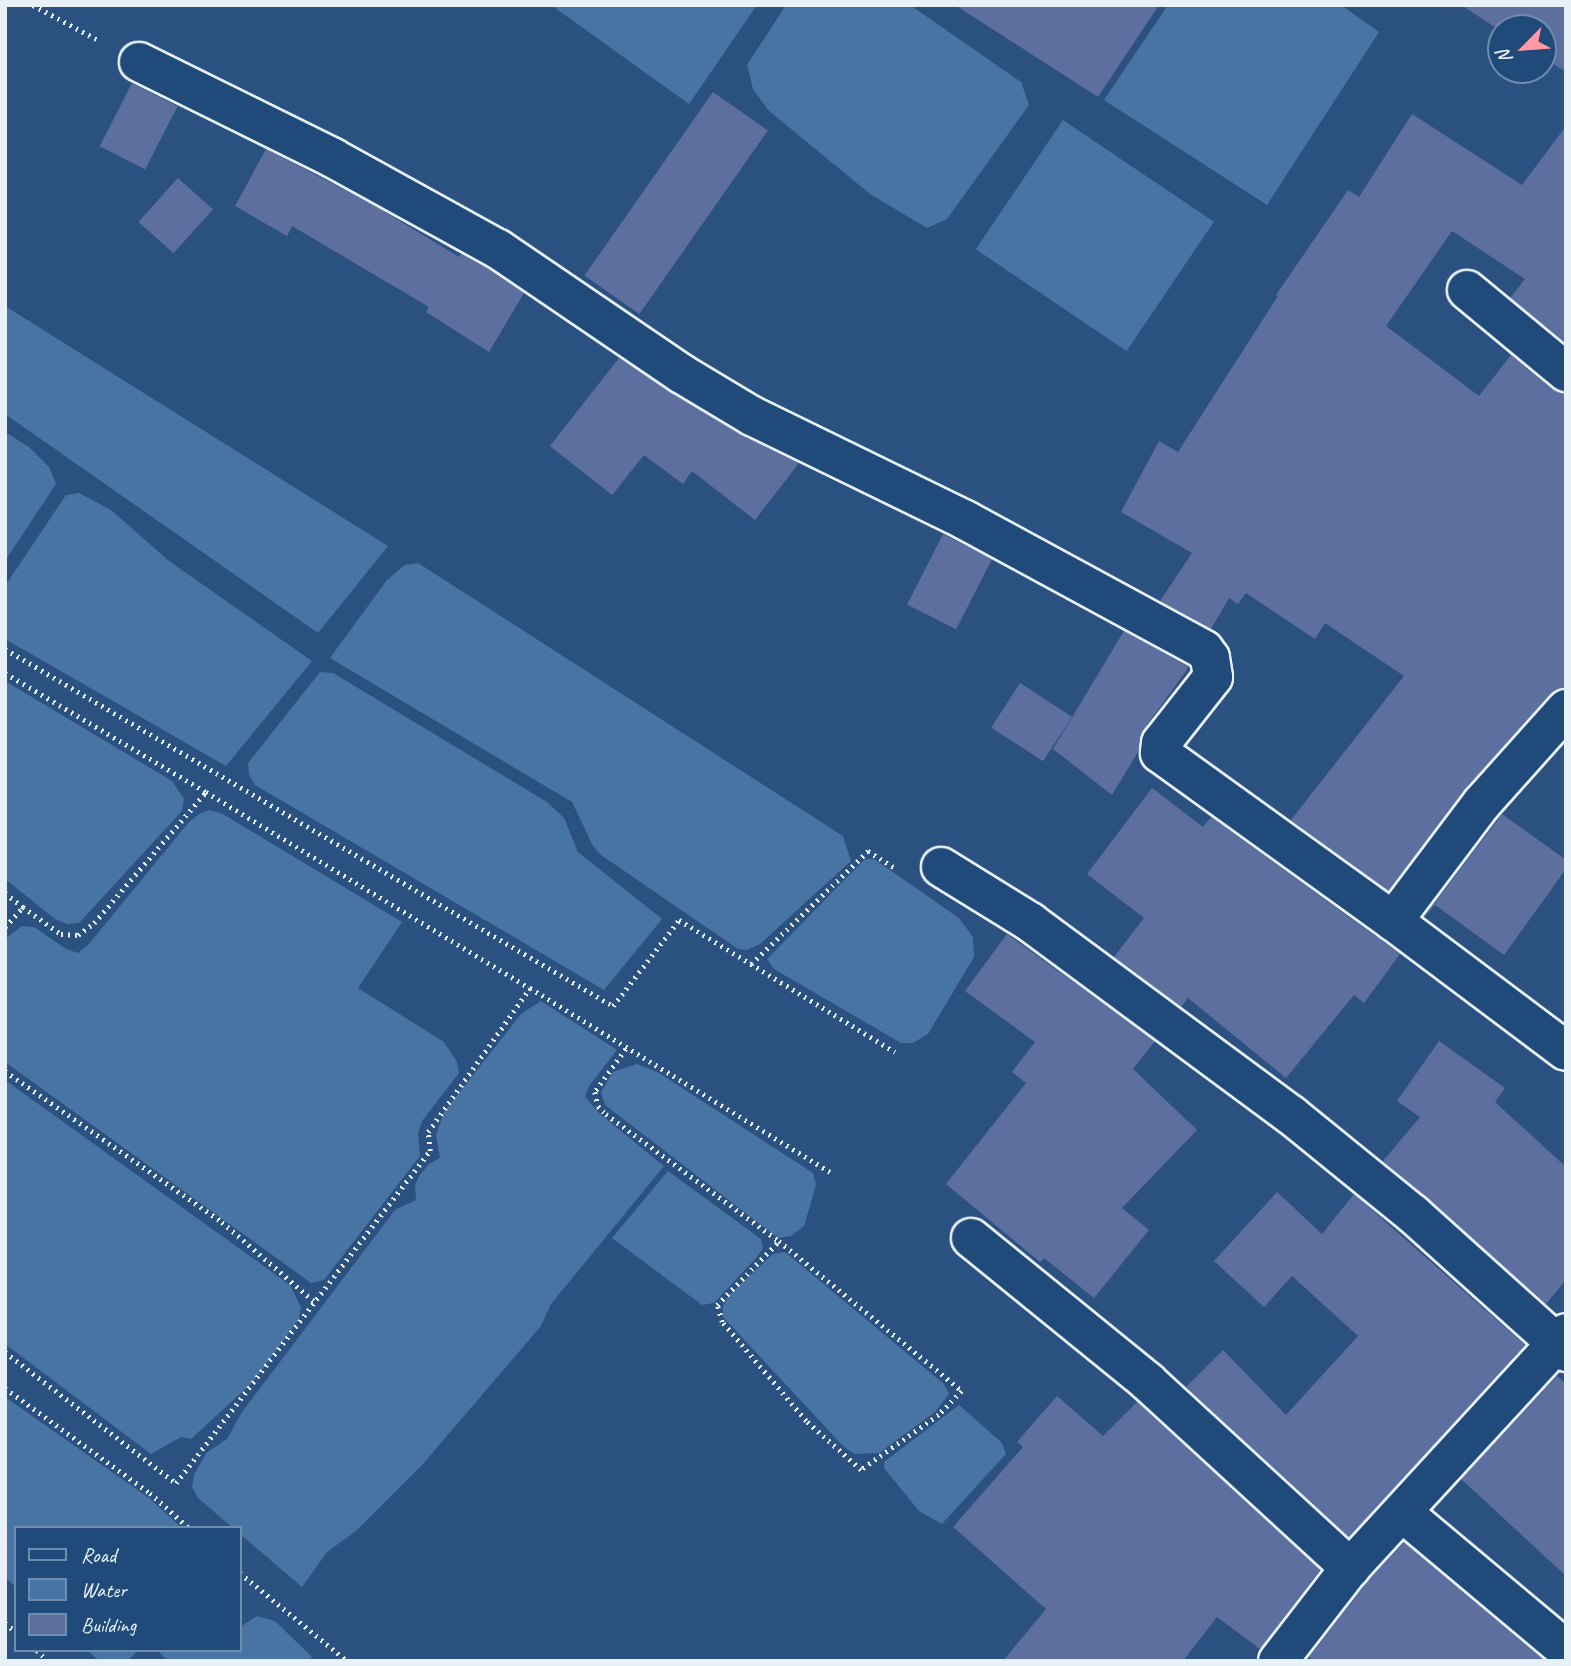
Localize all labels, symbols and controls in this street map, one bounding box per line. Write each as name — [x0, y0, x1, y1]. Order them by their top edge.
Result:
north arrow — [1487, 14, 1557, 84]
text: N — [1491, 47, 1518, 67]
legend — [14, 1526, 242, 1652]
text: Road — [81, 1542, 116, 1568]
text: Water — [81, 1577, 127, 1603]
text: Building — [81, 1612, 136, 1638]

